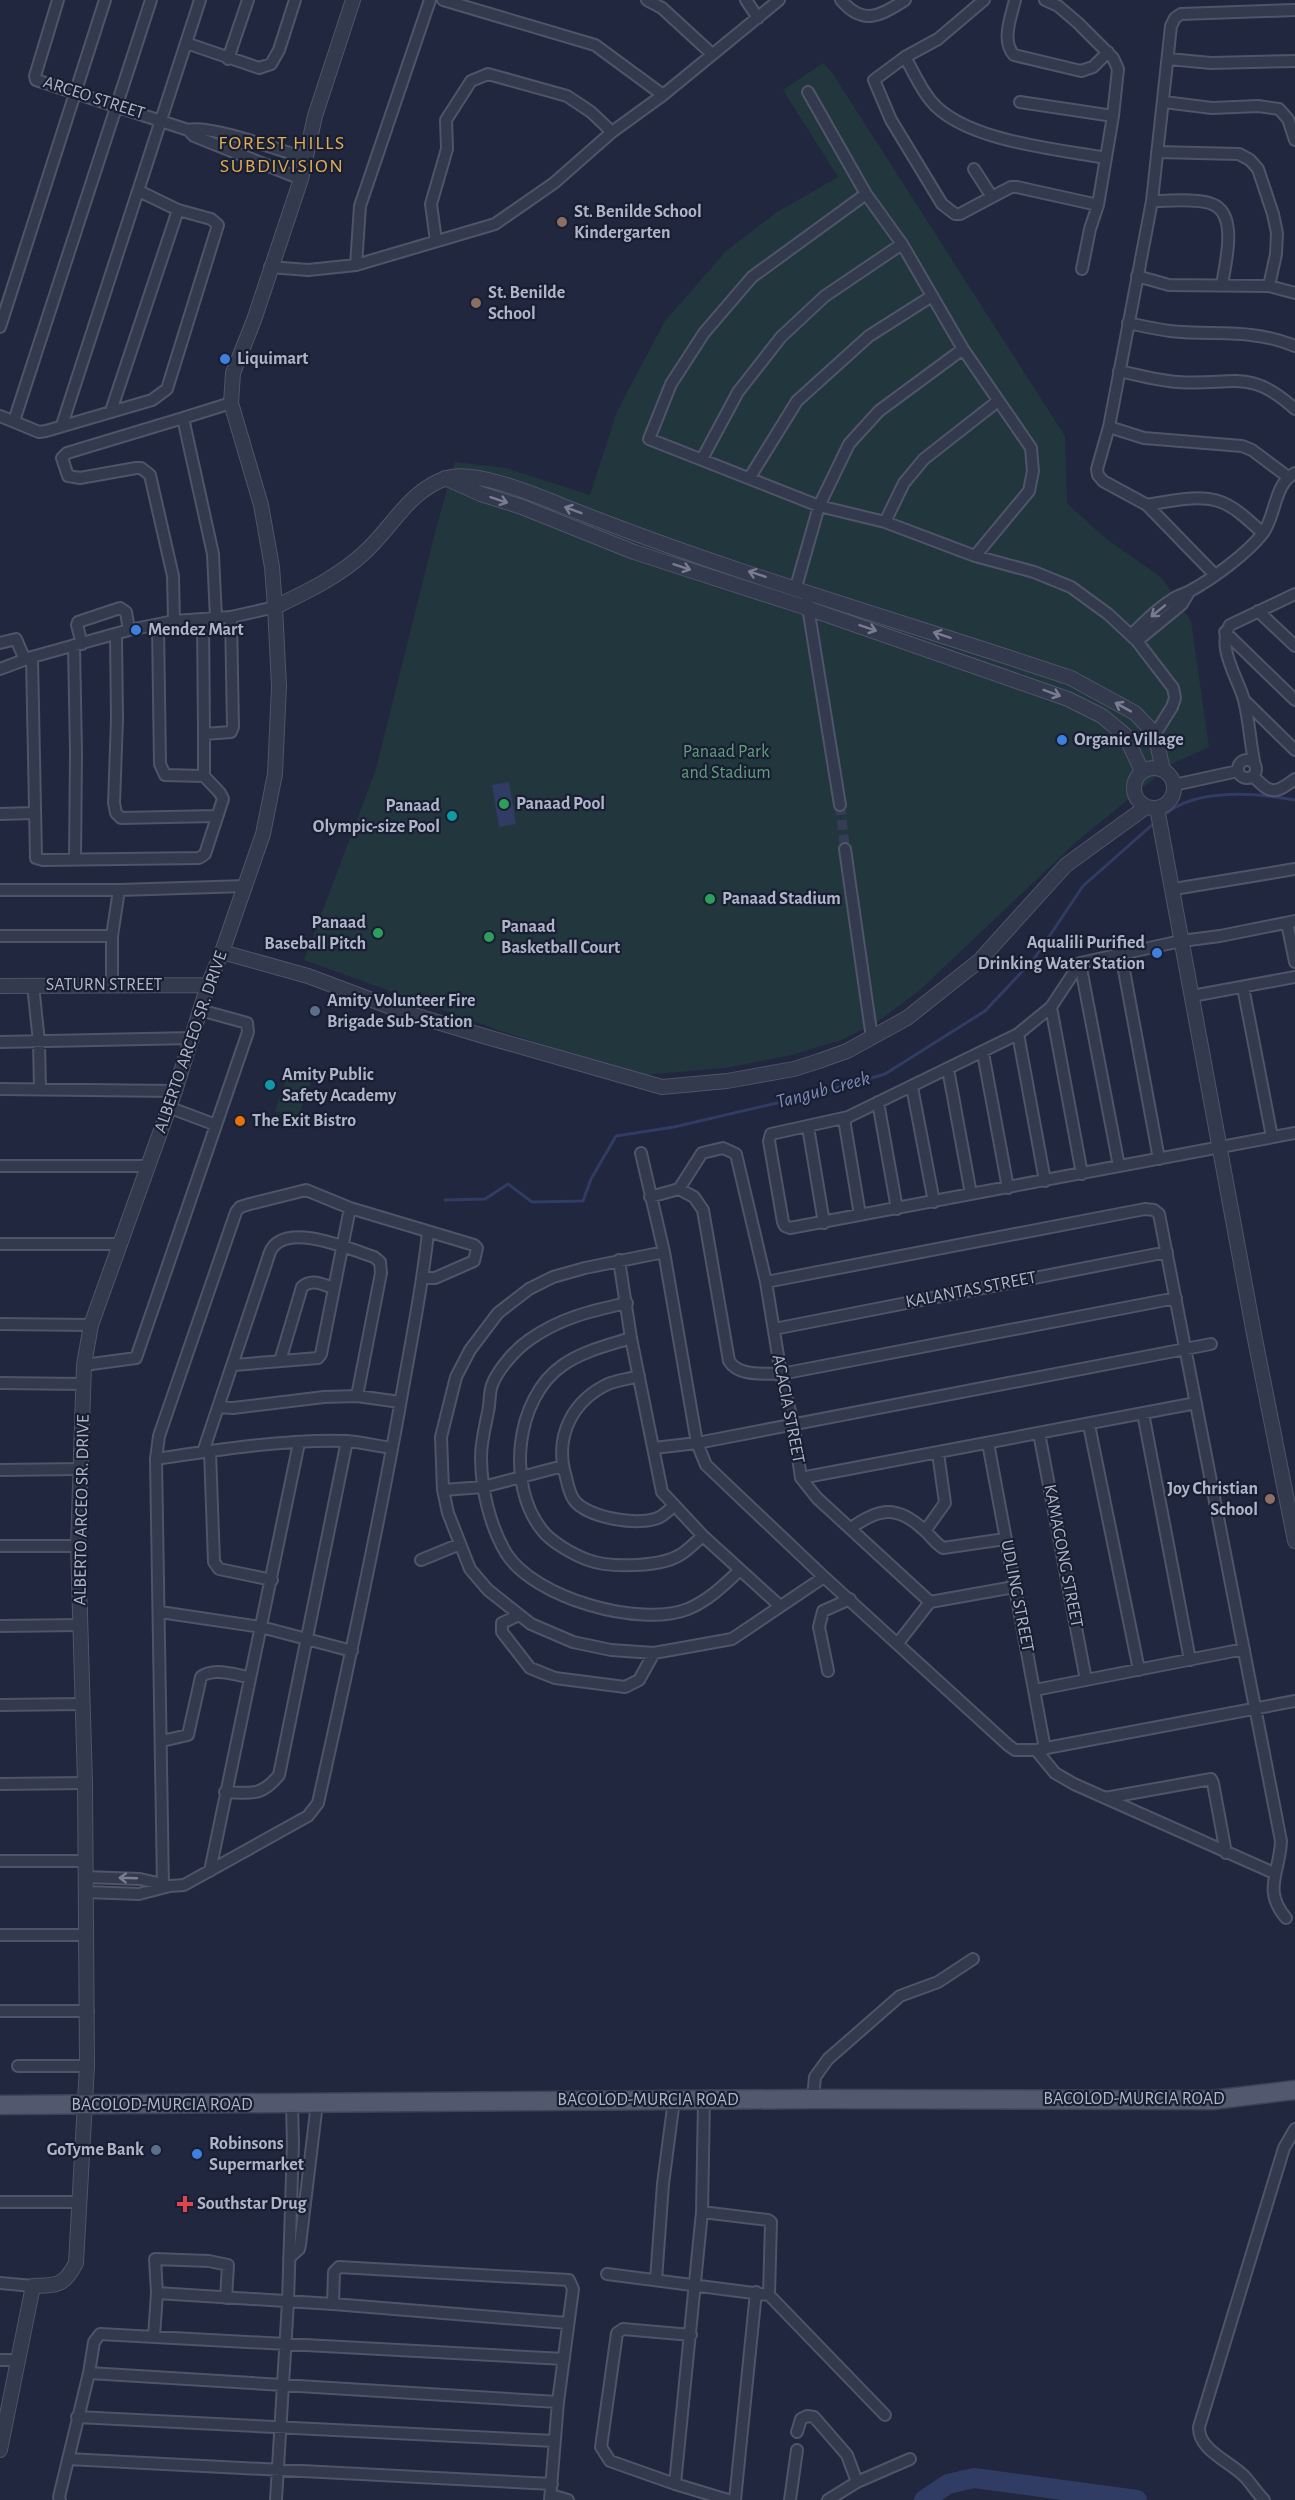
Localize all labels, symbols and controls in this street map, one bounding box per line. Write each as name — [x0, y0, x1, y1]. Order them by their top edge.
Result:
street label: ARCEO STREET — [41, 73, 147, 123]
district label: FOREST HILLS SUBDIVISION — [218, 133, 346, 176]
place label: St. Benilde School Kindergarten — [574, 203, 702, 242]
marker: St. Benilde School Kindergarten — [555, 215, 569, 229]
place label: St. Benilde School — [488, 284, 565, 323]
marker: St. Benilde School — [469, 296, 483, 310]
place label: Liquimart — [237, 350, 308, 368]
marker: Liquimart — [218, 352, 232, 366]
one-way arrow — [489, 495, 508, 506]
one-way arrow — [564, 504, 583, 515]
one-way arrow — [672, 562, 691, 573]
one-way arrow — [748, 568, 767, 579]
one-way arrow — [1150, 604, 1166, 617]
place label: Mendez Mart — [148, 621, 244, 639]
marker: Mendez Mart — [129, 623, 143, 637]
one-way arrow — [858, 624, 876, 635]
one-way arrow — [933, 629, 952, 640]
one-way arrow — [1042, 688, 1061, 699]
one-way arrow — [1115, 700, 1132, 712]
place label: Organic Village — [1074, 731, 1184, 749]
marker: Organic Village — [1055, 733, 1069, 747]
park label: Panaad Park and Stadium — [681, 743, 771, 782]
place label: Panaad Pool — [516, 795, 605, 813]
place label: Panaad Olympic-size Pool — [313, 797, 441, 836]
marker: Panaad Pool — [497, 797, 511, 811]
marker: Panaad Olympic-size Pool — [445, 809, 459, 823]
place label: Panaad Stadium — [722, 890, 841, 908]
marker: Panaad Stadium — [703, 892, 717, 906]
place label: Panaad Baseball Pitch — [264, 914, 367, 953]
place label: Panaad Basketball Court — [501, 918, 620, 957]
marker: Panaad Baseball Pitch — [371, 926, 385, 940]
marker: Panaad Basketball Court — [482, 930, 496, 944]
place label: Aqualili Purified Drinking Water Station — [978, 934, 1146, 973]
marker: Aqualili Purified Drinking Water Station — [1150, 946, 1164, 960]
street label: ALBERTO ARCEO SR. DRIVE — [151, 948, 231, 1135]
street label: SATURN STREET — [46, 976, 162, 994]
place label: Amity Volunteer Fire Brigade Sub-Station — [327, 992, 476, 1031]
marker: Amity Volunteer Fire Brigade Sub-Station — [308, 1004, 322, 1018]
place label: Amity Public Safety Academy — [282, 1066, 397, 1105]
water label: Tangub Creek — [774, 1068, 872, 1112]
marker: Amity Public Safety Academy — [263, 1078, 277, 1092]
place label: The Exit Bistro — [252, 1112, 356, 1130]
marker: The Exit Bistro — [233, 1114, 247, 1128]
street label: KALANTAS STREET — [904, 1268, 1038, 1312]
street label: ACACIA STREET — [769, 1353, 807, 1465]
street label: ALBERTO ARCEO SR. DRIVE — [71, 1414, 93, 1606]
place label: Joy Christian School — [1167, 1480, 1258, 1519]
street label: KAMAGONG STREET — [1040, 1483, 1086, 1629]
marker: Joy Christian School — [1263, 1492, 1277, 1506]
street label: UDLING STREET — [997, 1538, 1037, 1654]
one-way arrow — [119, 1873, 138, 1884]
street label: BACOLOD-MURCIA ROAD — [1043, 2090, 1225, 2108]
street label: BACOLOD-MURCIA ROAD — [557, 2091, 739, 2109]
street label: BACOLOD-MURCIA ROAD — [71, 2096, 253, 2114]
place label: Robinsons Supermarket — [209, 2135, 304, 2174]
place label: GoTyme Bank — [47, 2141, 144, 2159]
marker: GoTyme Bank — [149, 2143, 163, 2157]
marker: Robinsons Supermarket — [190, 2147, 204, 2161]
place label: Southstar Drug — [197, 2195, 308, 2213]
marker: Southstar Drug — [178, 2197, 192, 2211]

